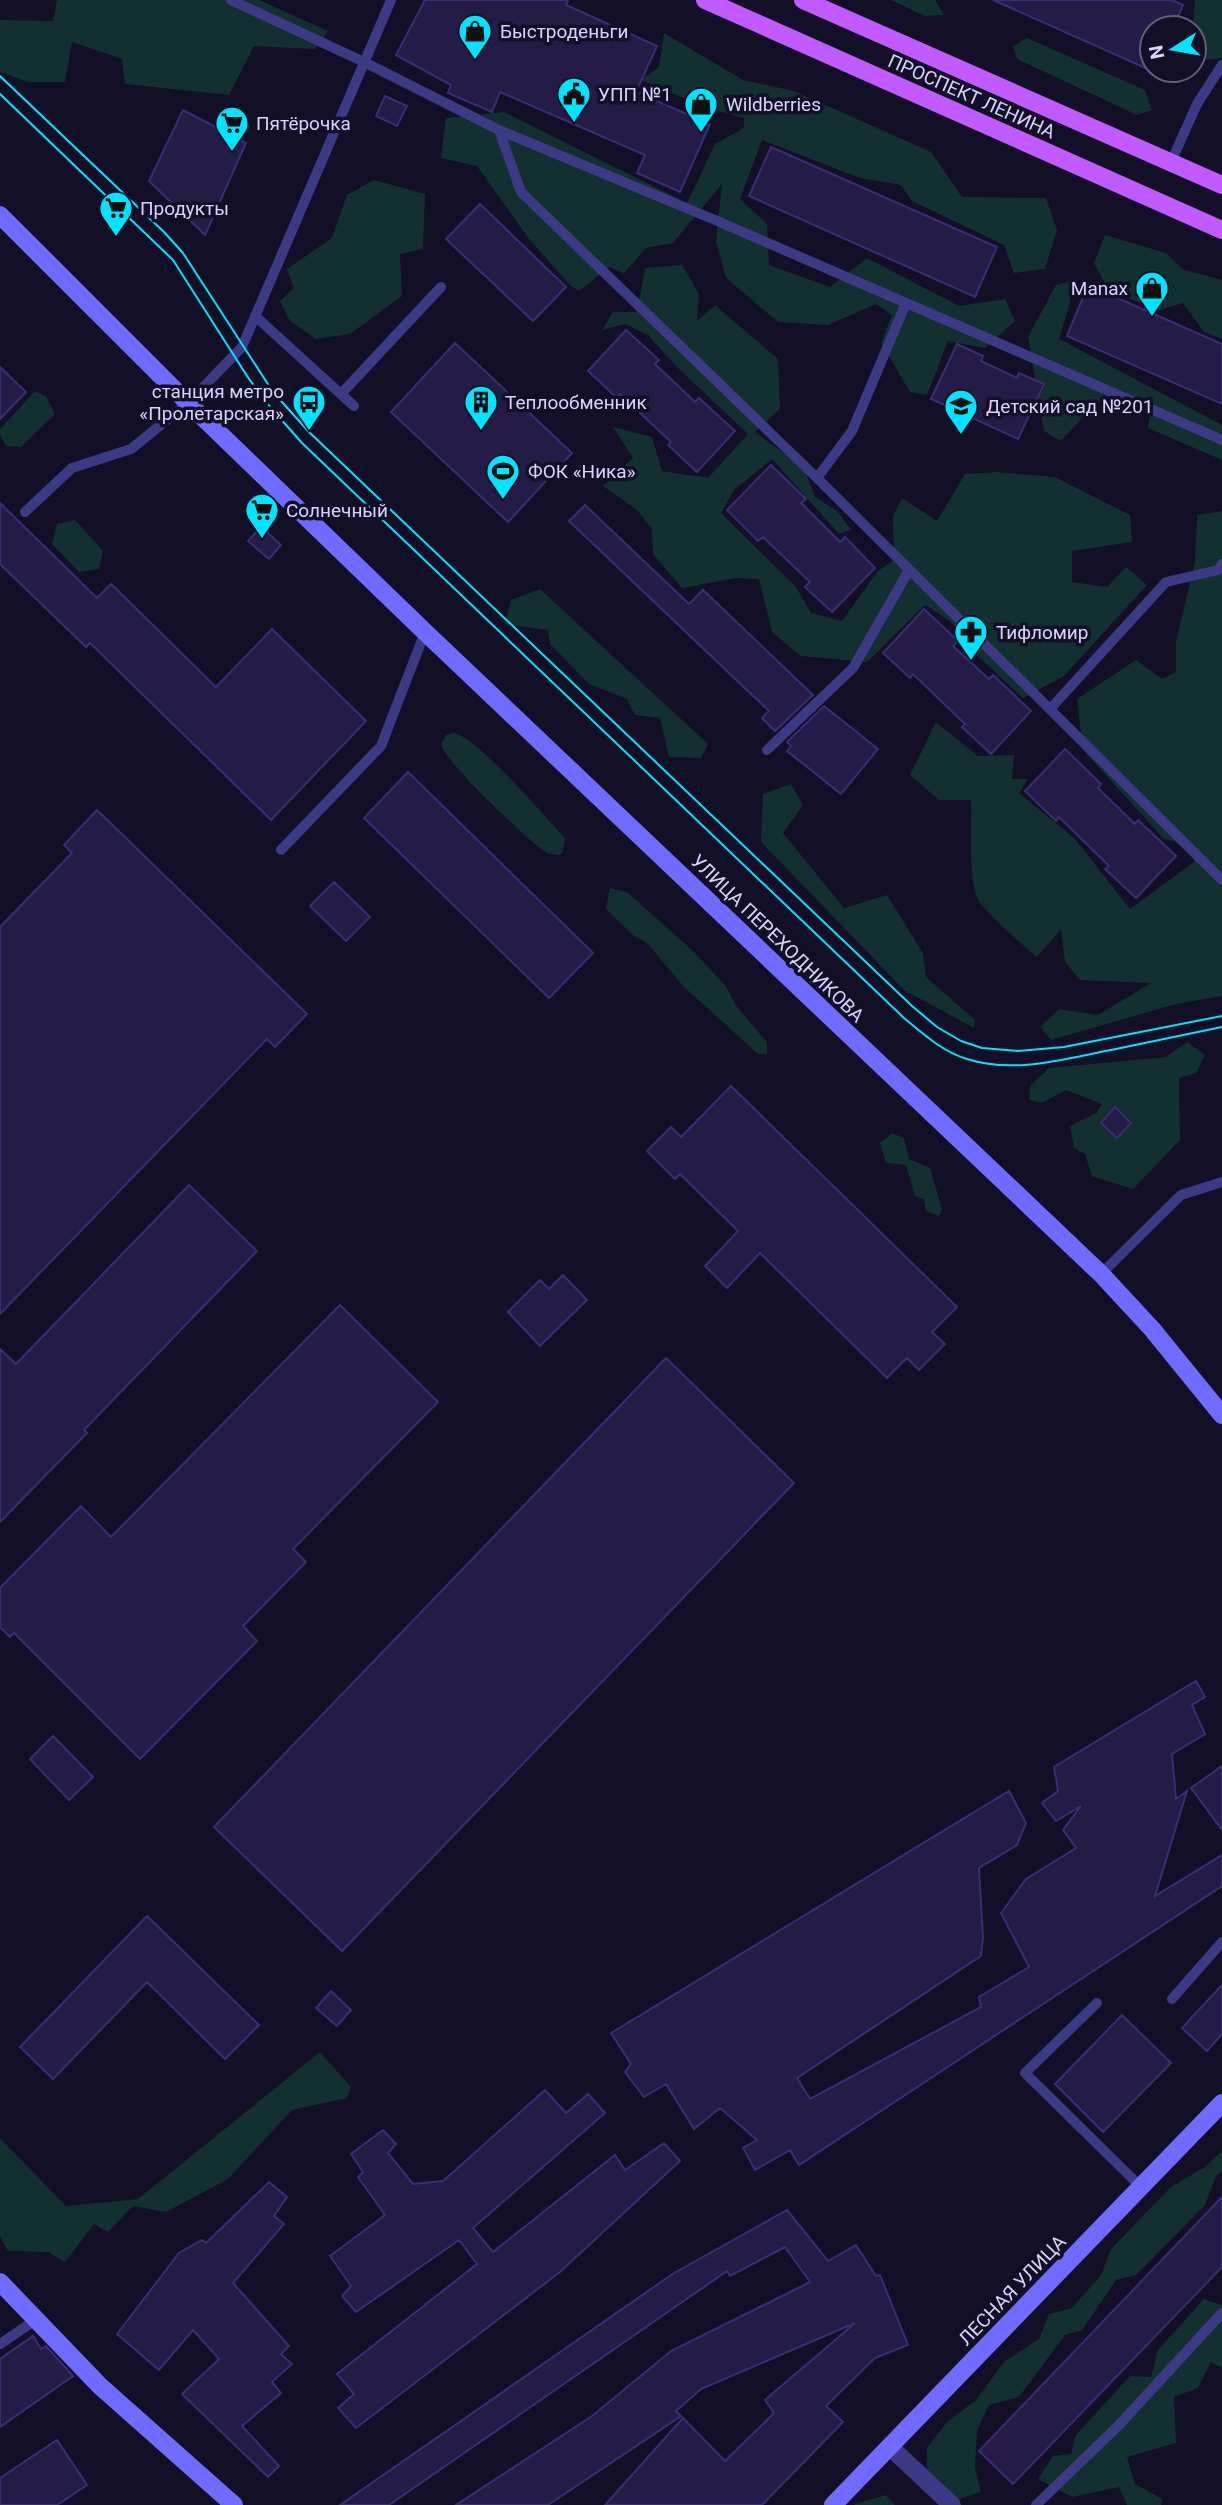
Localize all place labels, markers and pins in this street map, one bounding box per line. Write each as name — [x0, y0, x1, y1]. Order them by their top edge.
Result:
shop icon: Быстроденьги — [456, 12, 494, 61]
place label: Быстроденьги — [500, 20, 628, 43]
public building icon: УПП №1 — [555, 75, 593, 124]
place label: УПП №1 — [598, 83, 672, 106]
shop icon: Wildberries — [682, 85, 720, 134]
place label: Wildberries — [726, 93, 821, 116]
supermarket icon: Пятёрочка — [213, 104, 251, 153]
place label: Пятёрочка — [256, 112, 351, 135]
supermarket icon: Продукты — [97, 189, 135, 238]
place label: Продукты — [140, 197, 229, 220]
shop icon: Manax — [1133, 269, 1171, 318]
place label: Manax — [1071, 277, 1129, 300]
place label: станция метро «Пролетарская» — [139, 380, 284, 425]
bus stop icon: станция метро «Пролетарская» — [290, 383, 328, 432]
building icon: Теплообменник — [462, 383, 500, 432]
school or university icon: Детский сад №201 — [942, 387, 980, 436]
place label: Теплообменник — [505, 391, 648, 414]
place label: Детский сад №201 — [986, 395, 1154, 418]
sports icon: ФОК «Ника» — [484, 452, 522, 501]
place label: ФОК «Ника» — [528, 460, 636, 483]
supermarket icon: Солнечный — [243, 491, 281, 540]
place label: Солнечный — [286, 499, 388, 522]
pharmacy icon: Тифломир — [952, 613, 990, 662]
place label: Тифломир — [996, 621, 1089, 644]

